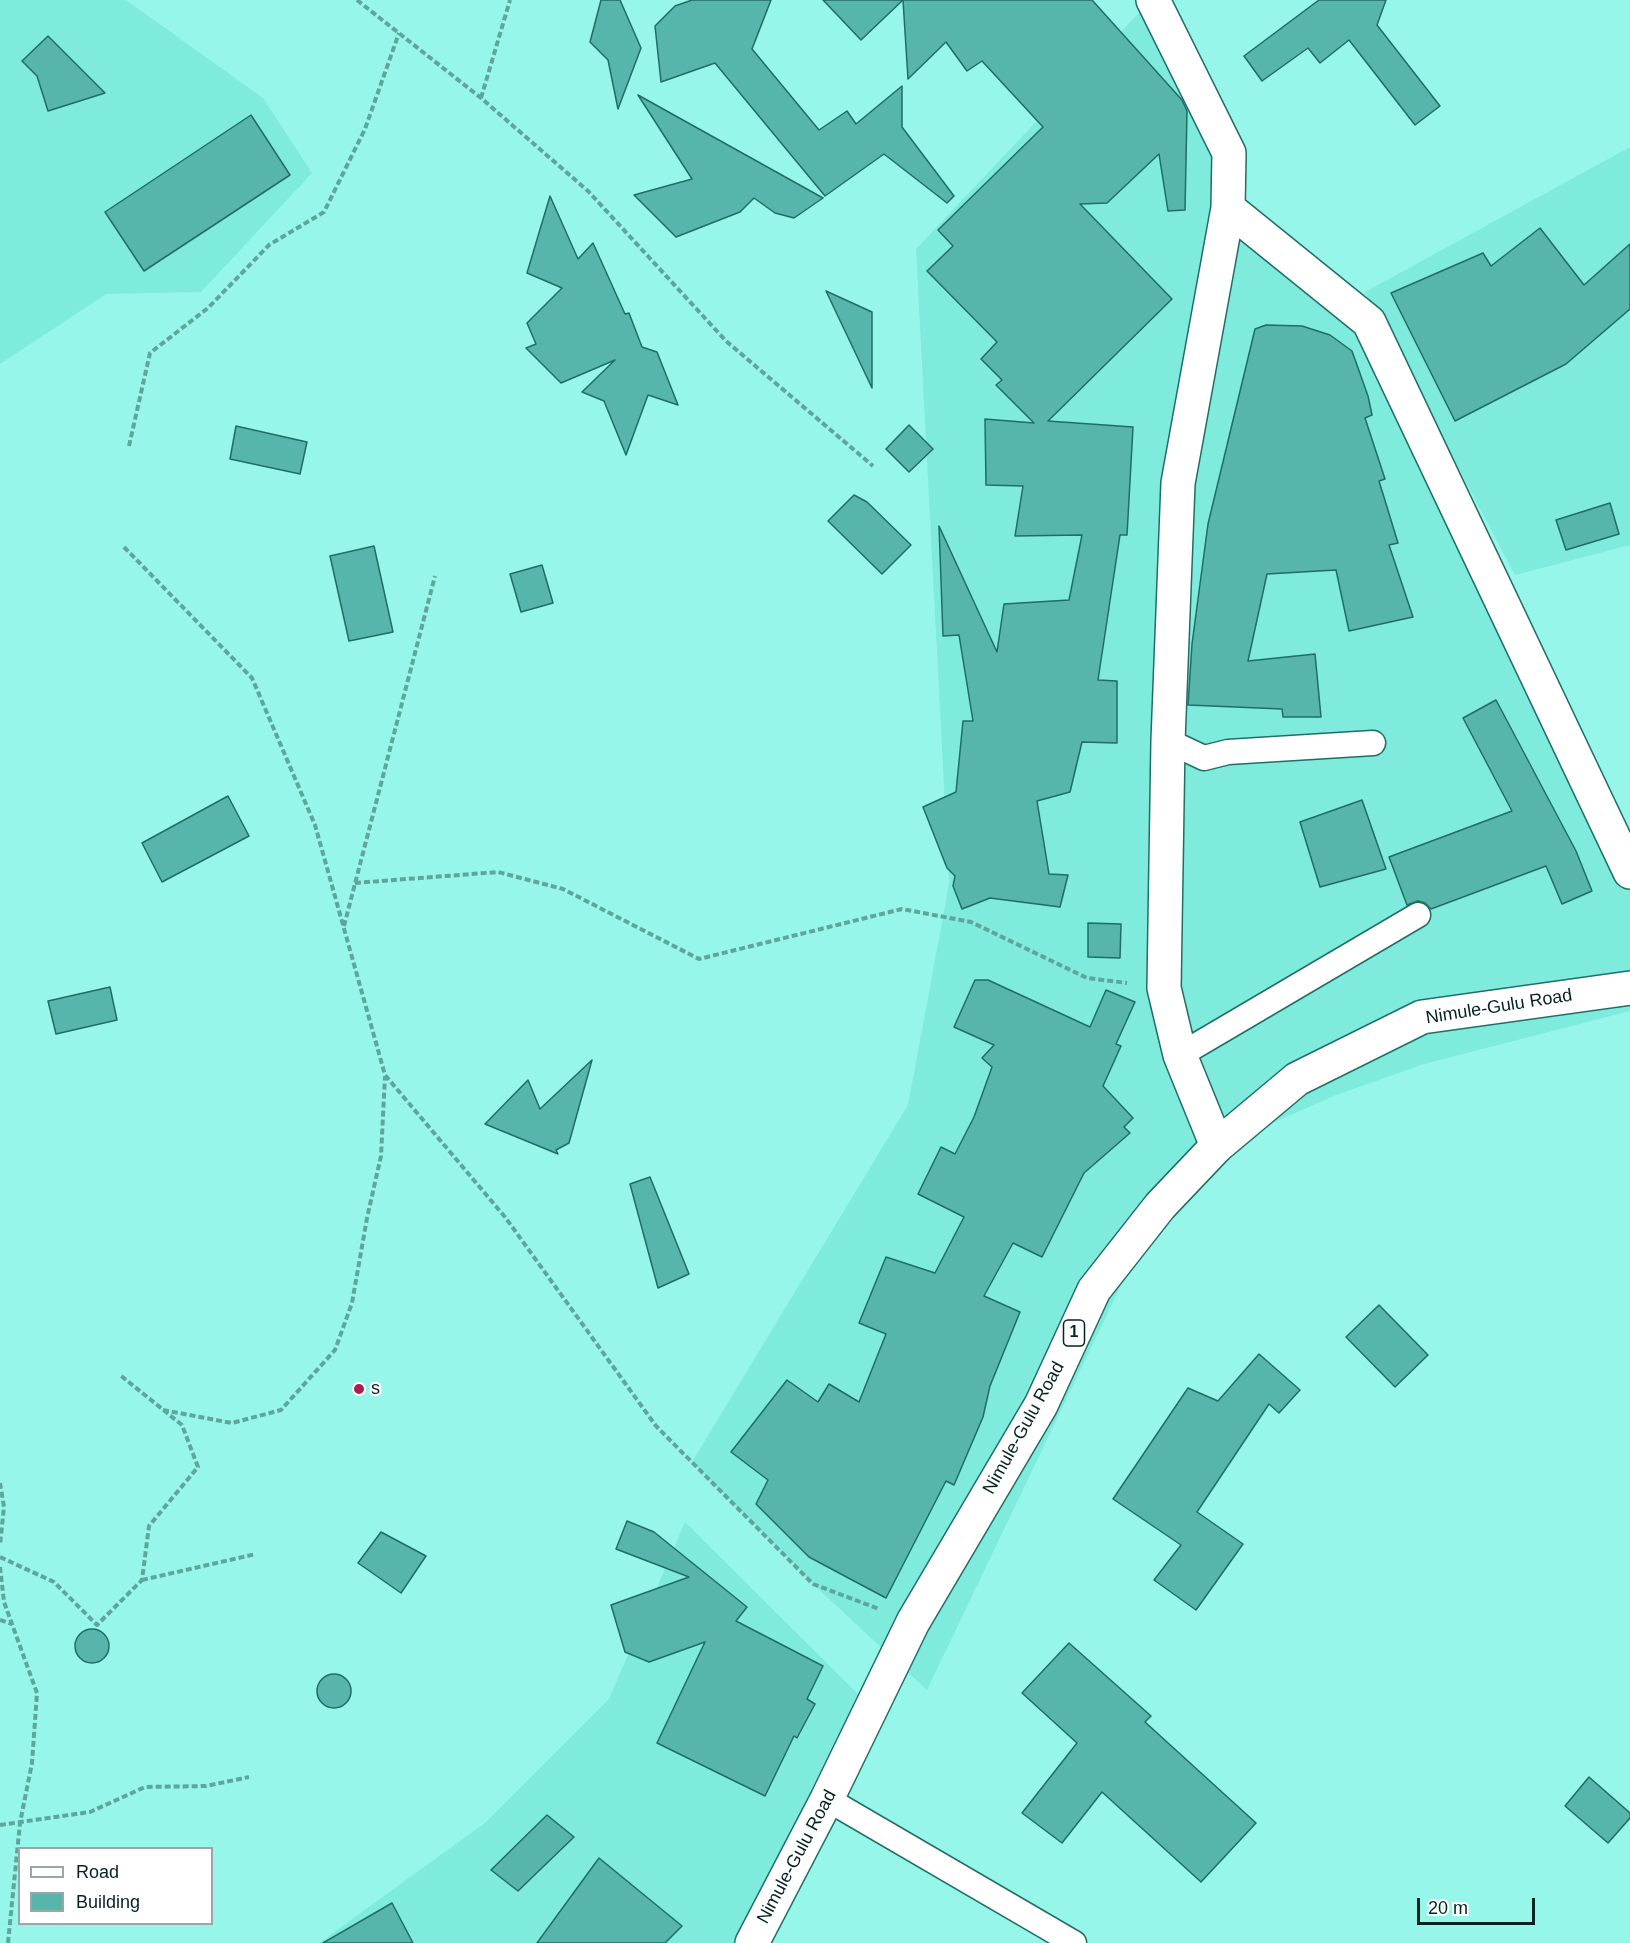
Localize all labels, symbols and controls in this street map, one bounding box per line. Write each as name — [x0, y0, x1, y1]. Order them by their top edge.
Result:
street label: Nimule-Gulu Road — [1424, 985, 1574, 1029]
road number: 1 — [1064, 1320, 1084, 1346]
street label: Nimule-Gulu Road — [979, 1358, 1069, 1498]
place label: s — [371, 1378, 380, 1400]
marker: s — [352, 1382, 366, 1396]
street label: Nimule-Gulu Road — [753, 1787, 841, 1927]
legend — [18, 1847, 213, 1925]
text: Road — [76, 1862, 119, 1882]
scale bar — [1420, 1886, 1538, 1924]
text: Building — [76, 1892, 140, 1912]
text: 20 m — [1428, 1898, 1468, 1918]

